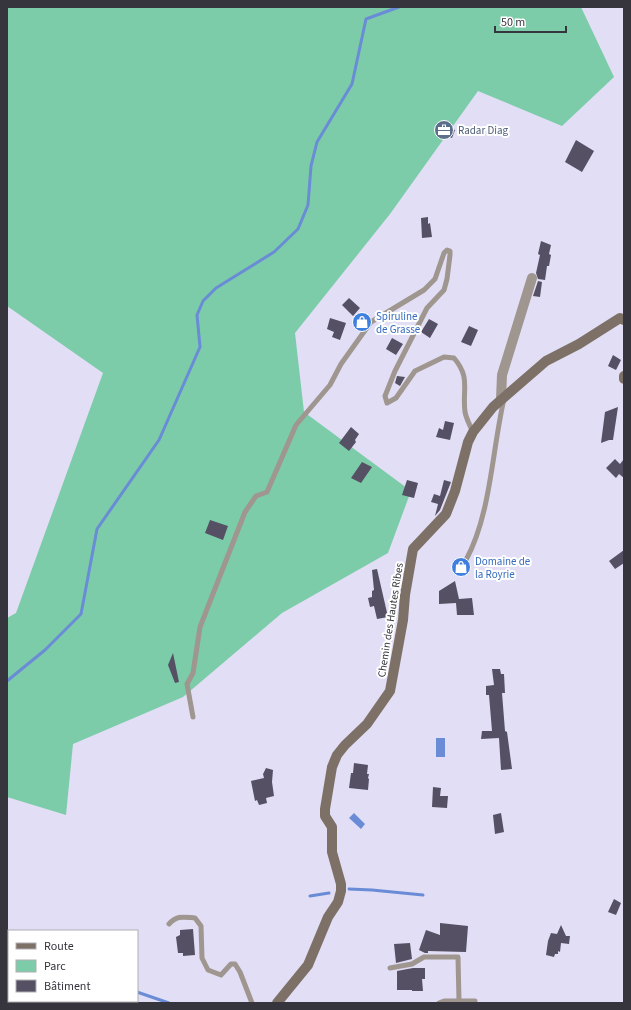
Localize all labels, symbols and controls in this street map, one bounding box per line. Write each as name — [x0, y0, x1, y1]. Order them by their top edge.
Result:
scale bar — [495, 8, 566, 34]
text: 50 m — [501, 14, 525, 31]
office icon: Radar Diag — [433, 119, 455, 141]
place label: Radar Diag — [458, 123, 508, 138]
place label: Spiruline de Grasse — [376, 309, 421, 337]
shop icon: Spiruline de Grasse — [351, 311, 373, 333]
place label: Domaine de la Royrie — [475, 554, 531, 582]
shop icon: Domaine de la Royrie — [450, 556, 472, 578]
street label: Chemin des Hautes Ribes — [374, 561, 407, 678]
legend — [8, 930, 138, 1002]
text: Route — [44, 938, 74, 955]
text: Parc — [44, 958, 66, 975]
text: Bâtiment — [44, 978, 90, 995]

